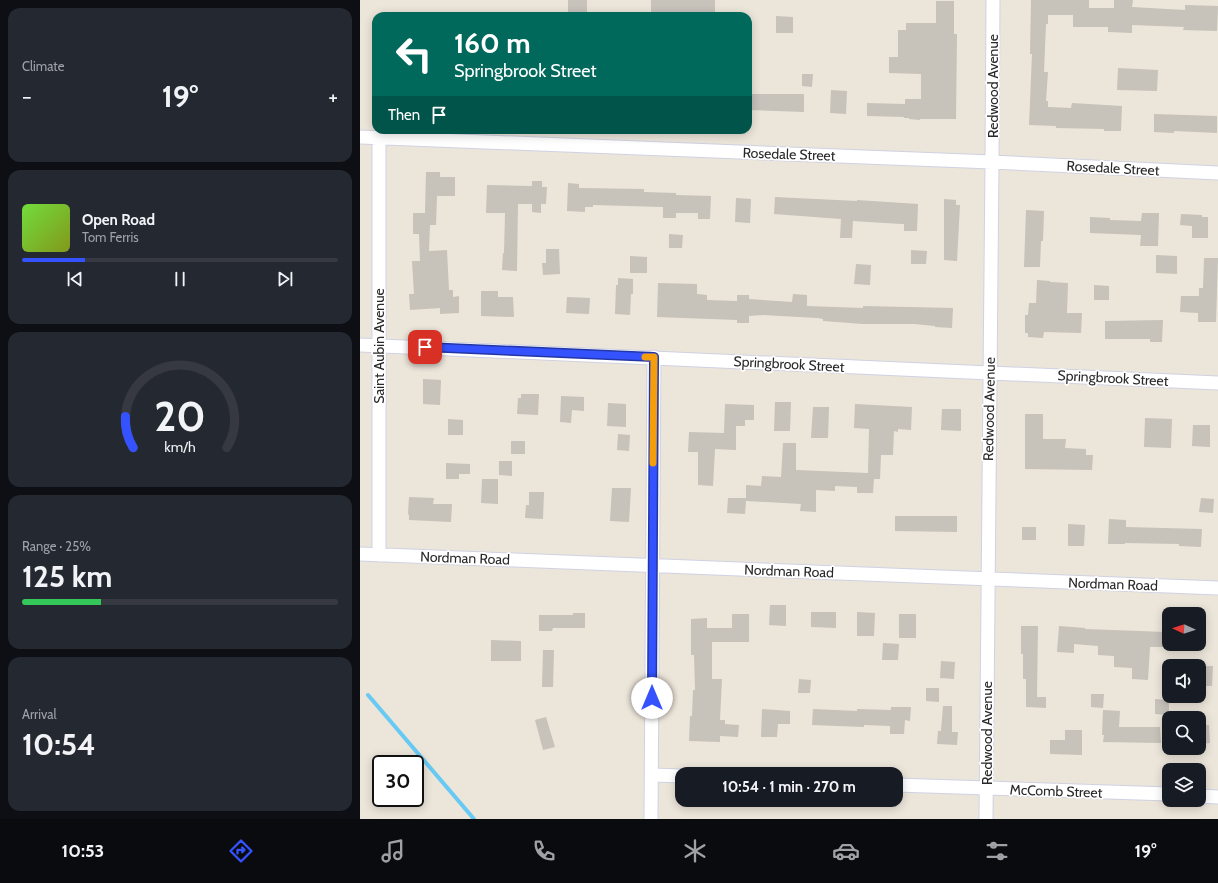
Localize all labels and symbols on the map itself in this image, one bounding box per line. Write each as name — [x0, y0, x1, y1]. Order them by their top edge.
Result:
street label: Redwood Avenue — [984, 34, 1002, 138]
street label: Rosedale Street — [742, 143, 836, 165]
street label: Rosedale Street — [1066, 157, 1160, 179]
street label: Saint Aubin Avenue — [370, 288, 388, 404]
pin — [408, 330, 442, 364]
street label: Springbrook Street — [733, 352, 845, 376]
street label: Redwood Avenue — [979, 357, 999, 461]
street label: Springbrook Street — [1057, 366, 1169, 390]
street label: Nordman Road — [420, 547, 510, 569]
street label: Nordman Road — [744, 560, 834, 582]
street label: Nordman Road — [1068, 573, 1158, 595]
north arrow — [1162, 607, 1206, 651]
position arrow — [631, 677, 673, 719]
street label: Redwood Avenue — [978, 681, 996, 785]
speed limit sign: 30 — [372, 755, 424, 807]
street label: McComb Street — [1009, 780, 1103, 802]

